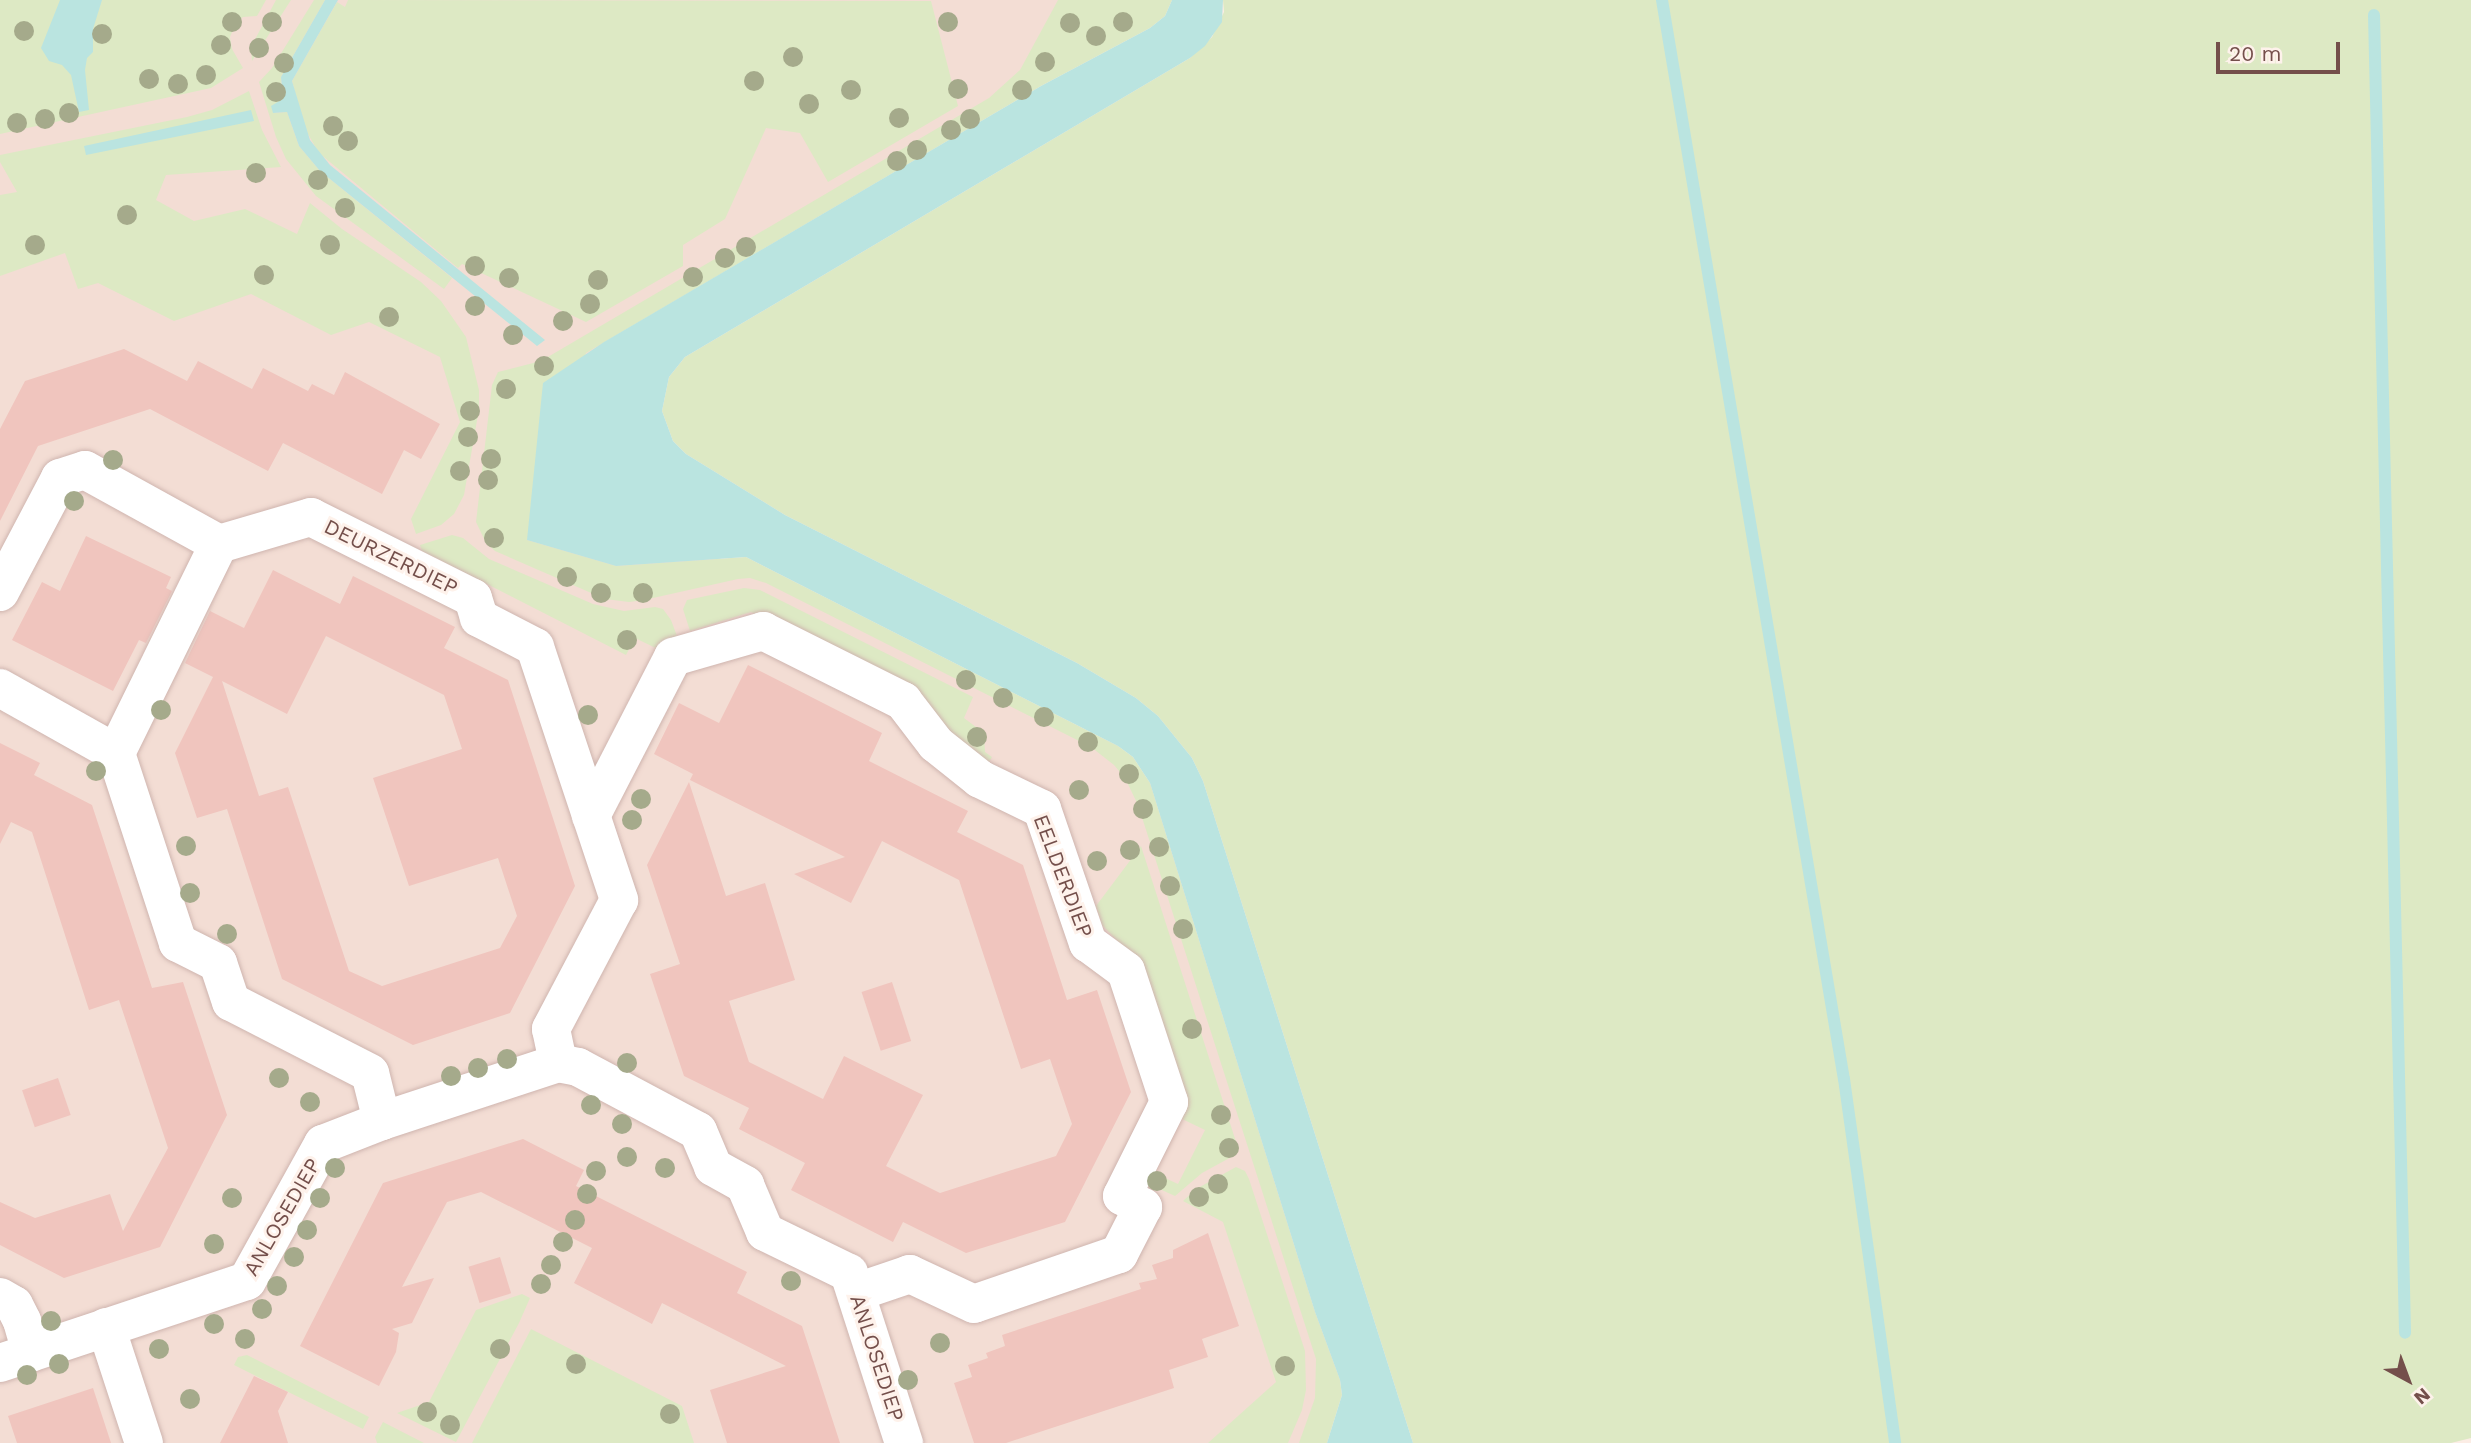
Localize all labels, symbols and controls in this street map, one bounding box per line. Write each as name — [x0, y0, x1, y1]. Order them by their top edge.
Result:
scale bar — [2219, 28, 2343, 72]
text: 20 m — [2229, 41, 2281, 66]
street label: DEURZERDIEP — [320, 514, 462, 600]
street label: EELDERDIEP — [1028, 811, 1098, 941]
street label: ANLOSEDIEP — [238, 1154, 326, 1280]
street label: ANLOSEDIEP — [845, 1292, 909, 1424]
north arrow — [2373, 1345, 2443, 1415]
text: N — [2409, 1383, 2435, 1410]

